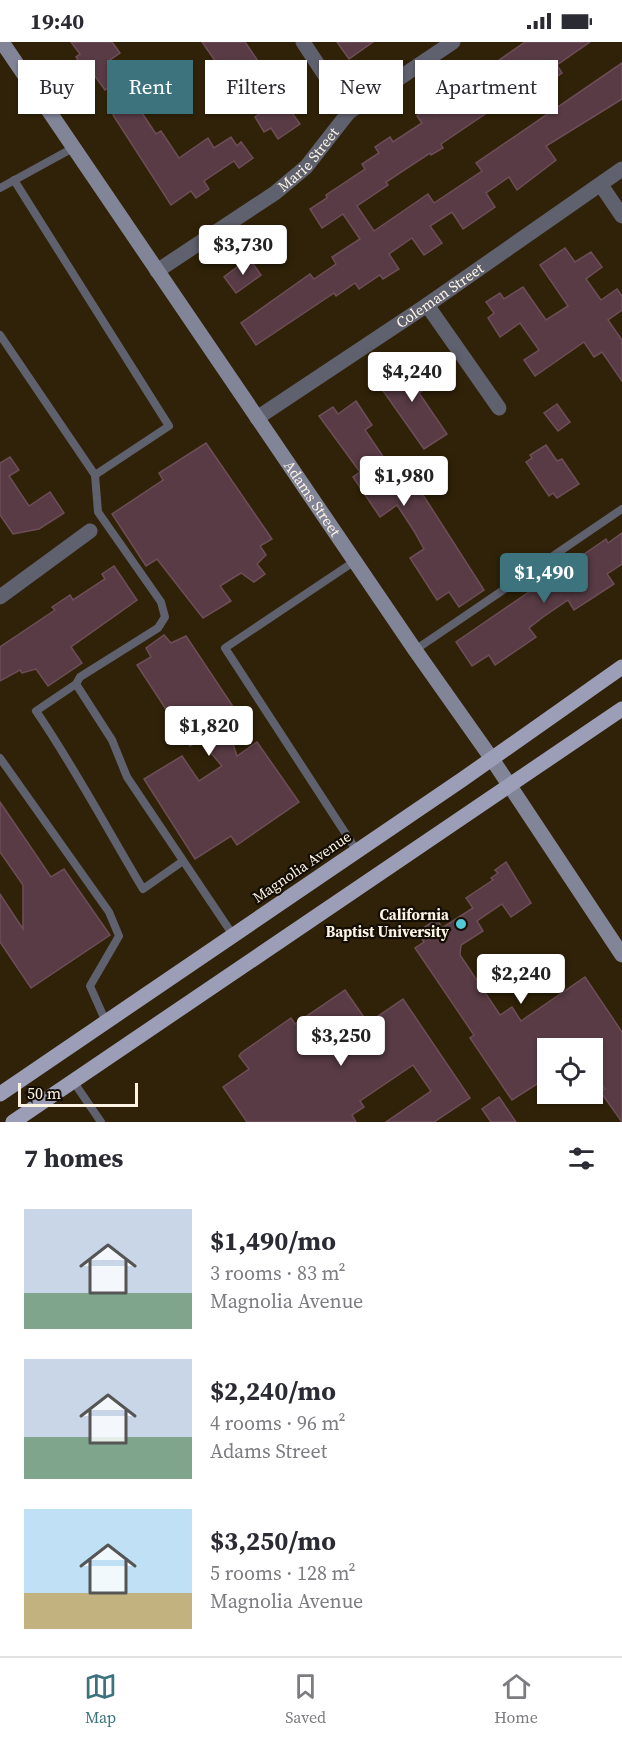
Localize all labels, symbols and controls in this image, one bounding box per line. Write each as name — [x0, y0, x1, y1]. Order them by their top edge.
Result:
text: 19:40 — [30, 6, 84, 36]
chip: Buy — [18, 60, 95, 114]
chip: Rent — [107, 60, 193, 114]
chip: Filters — [205, 60, 307, 114]
chip: New — [319, 60, 403, 114]
chip: Apartment — [415, 60, 558, 114]
street label: Marie Street — [273, 122, 343, 196]
pin: $3,730 — [194, 225, 292, 276]
text: $3,730 — [213, 230, 273, 258]
street label: Coleman Street — [392, 258, 488, 333]
pin: $4,240 — [363, 352, 461, 403]
text: $4,240 — [382, 357, 442, 385]
street label: Adams Street — [279, 456, 346, 541]
pin: $1,980 — [355, 456, 453, 507]
text: $1,980 — [374, 461, 434, 489]
pin: $1,490 — [495, 553, 593, 604]
text: $1,490 — [514, 558, 574, 586]
pin: $1,820 — [160, 706, 258, 757]
text: $1,820 — [179, 711, 239, 739]
street label: Magnolia Avenue — [248, 826, 356, 907]
place label: California Baptist University — [325, 904, 450, 942]
marker: California Baptist University — [454, 917, 468, 931]
pin: $2,240 — [472, 954, 570, 1005]
text: $2,240 — [491, 959, 551, 987]
pin: $3,250 — [292, 1016, 390, 1067]
text: $3,250 — [311, 1021, 371, 1049]
map controls — [537, 1038, 603, 1104]
button: locate — [537, 1038, 603, 1104]
scale bar — [18, 1080, 138, 1108]
text: 50 m — [27, 1082, 61, 1104]
text: 7 homes — [24, 1140, 123, 1176]
icon: filters — [565, 1142, 598, 1175]
text: $1,490/mo — [210, 1223, 336, 1259]
icon: home — [72, 1233, 144, 1305]
text: 3 rooms · 83 m² — [210, 1259, 346, 1287]
text: Magnolia Avenue — [210, 1287, 363, 1315]
text: $2,240/mo — [210, 1373, 336, 1409]
icon: home — [72, 1383, 144, 1455]
text: 4 rooms · 96 m² — [210, 1409, 346, 1437]
text: Adams Street — [210, 1437, 327, 1465]
text: $3,250/mo — [210, 1523, 336, 1559]
icon: home — [72, 1533, 144, 1605]
text: 5 rooms · 128 m² — [210, 1559, 356, 1587]
text: Magnolia Avenue — [210, 1587, 363, 1615]
tab: Map — [84, 1670, 117, 1728]
tab: Saved — [285, 1670, 326, 1728]
tab: Home — [494, 1670, 538, 1728]

